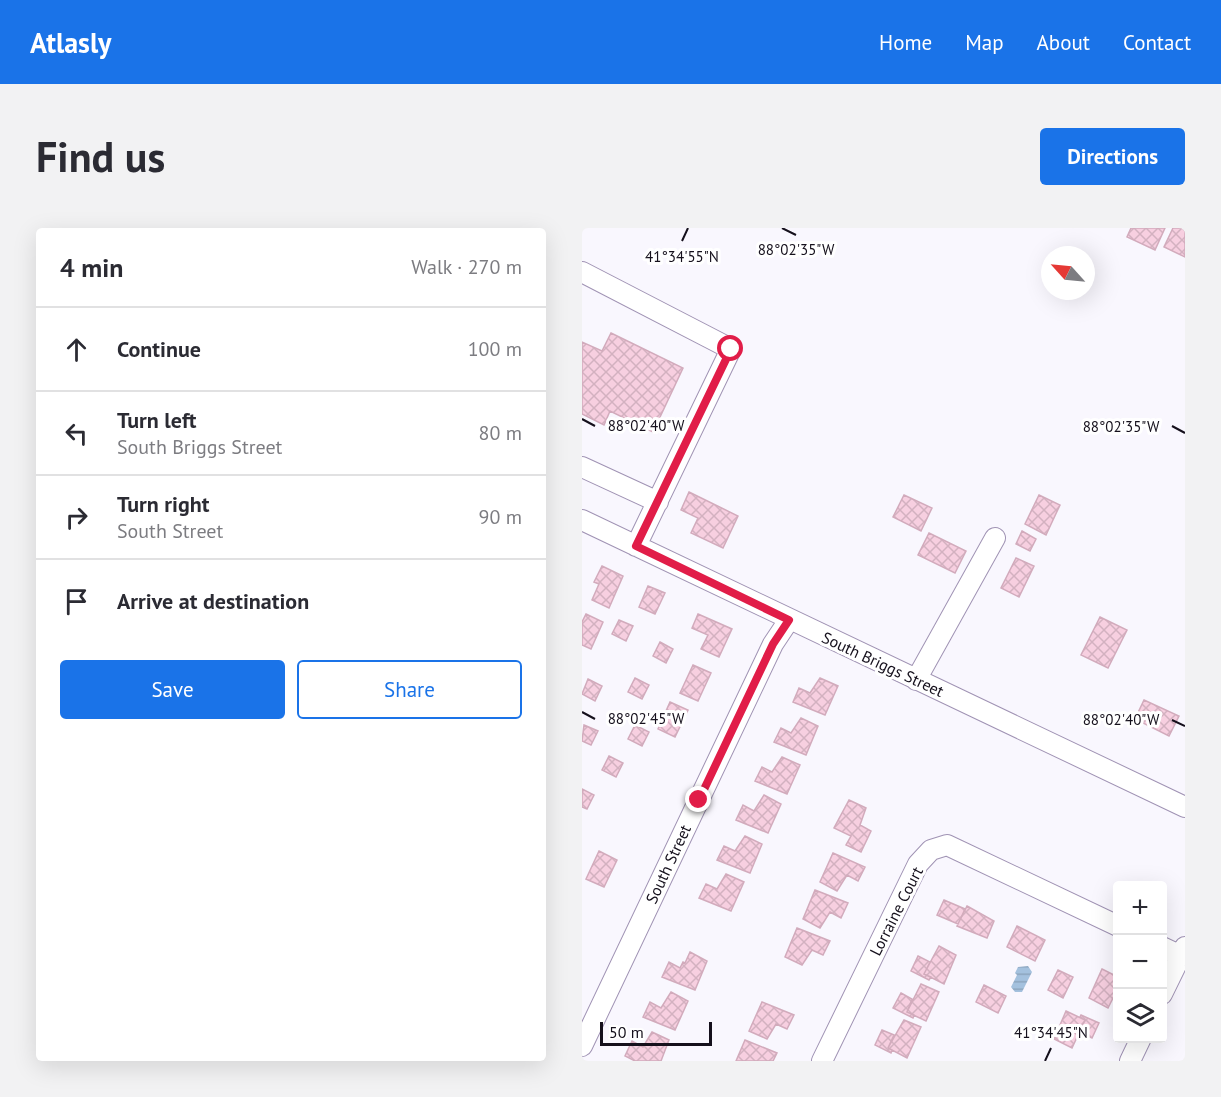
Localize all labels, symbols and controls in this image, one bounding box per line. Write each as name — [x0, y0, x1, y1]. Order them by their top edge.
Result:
text: Atlasly — [30, 24, 112, 61]
text: Home — [879, 29, 932, 56]
text: Map — [965, 29, 1004, 56]
text: About — [1037, 29, 1090, 56]
text: Contact — [1123, 29, 1191, 56]
button: Directions — [1040, 128, 1185, 185]
text: Find us — [36, 129, 165, 184]
text: 88°02'35"W — [758, 240, 835, 259]
north arrow — [1041, 246, 1095, 300]
text: 41°34'55"N — [645, 247, 719, 266]
text: 4 min — [60, 251, 123, 284]
text: Walk · 270 m — [411, 254, 522, 280]
icon: ahead — [60, 333, 93, 366]
text: Continue — [117, 335, 201, 363]
route start — [717, 335, 743, 361]
text: 100 m — [468, 336, 522, 362]
text: Turn left — [117, 406, 197, 434]
text: 88°02'40"W — [608, 416, 685, 435]
icon: left — [60, 417, 93, 450]
text: 88°02'35"W — [1083, 417, 1160, 436]
text: 80 m — [479, 420, 522, 446]
text: South Briggs Street — [117, 434, 282, 460]
text: Turn right — [117, 490, 209, 518]
icon: right — [60, 501, 93, 534]
text: 90 m — [479, 504, 522, 530]
text: South Street — [117, 518, 223, 544]
icon: arrive — [60, 585, 93, 618]
text: Arrive at destination — [117, 587, 309, 615]
street label: South Briggs Street — [819, 627, 948, 701]
button: Save — [60, 660, 285, 719]
button: Share — [297, 660, 522, 719]
text: 88°02'45"W — [608, 709, 685, 728]
text: 88°02'40"W — [1083, 710, 1160, 729]
route end — [685, 786, 711, 812]
street label: South Street — [641, 821, 695, 907]
street label: Lorraine Court — [865, 863, 927, 959]
map controls — [1113, 881, 1167, 1043]
button: + — [1113, 881, 1167, 935]
button: − — [1113, 935, 1167, 989]
button: layers — [1113, 989, 1167, 1043]
scale bar — [600, 1019, 712, 1046]
text: 50 m — [609, 1022, 644, 1042]
text: 41°34'45"N — [1014, 1023, 1088, 1042]

